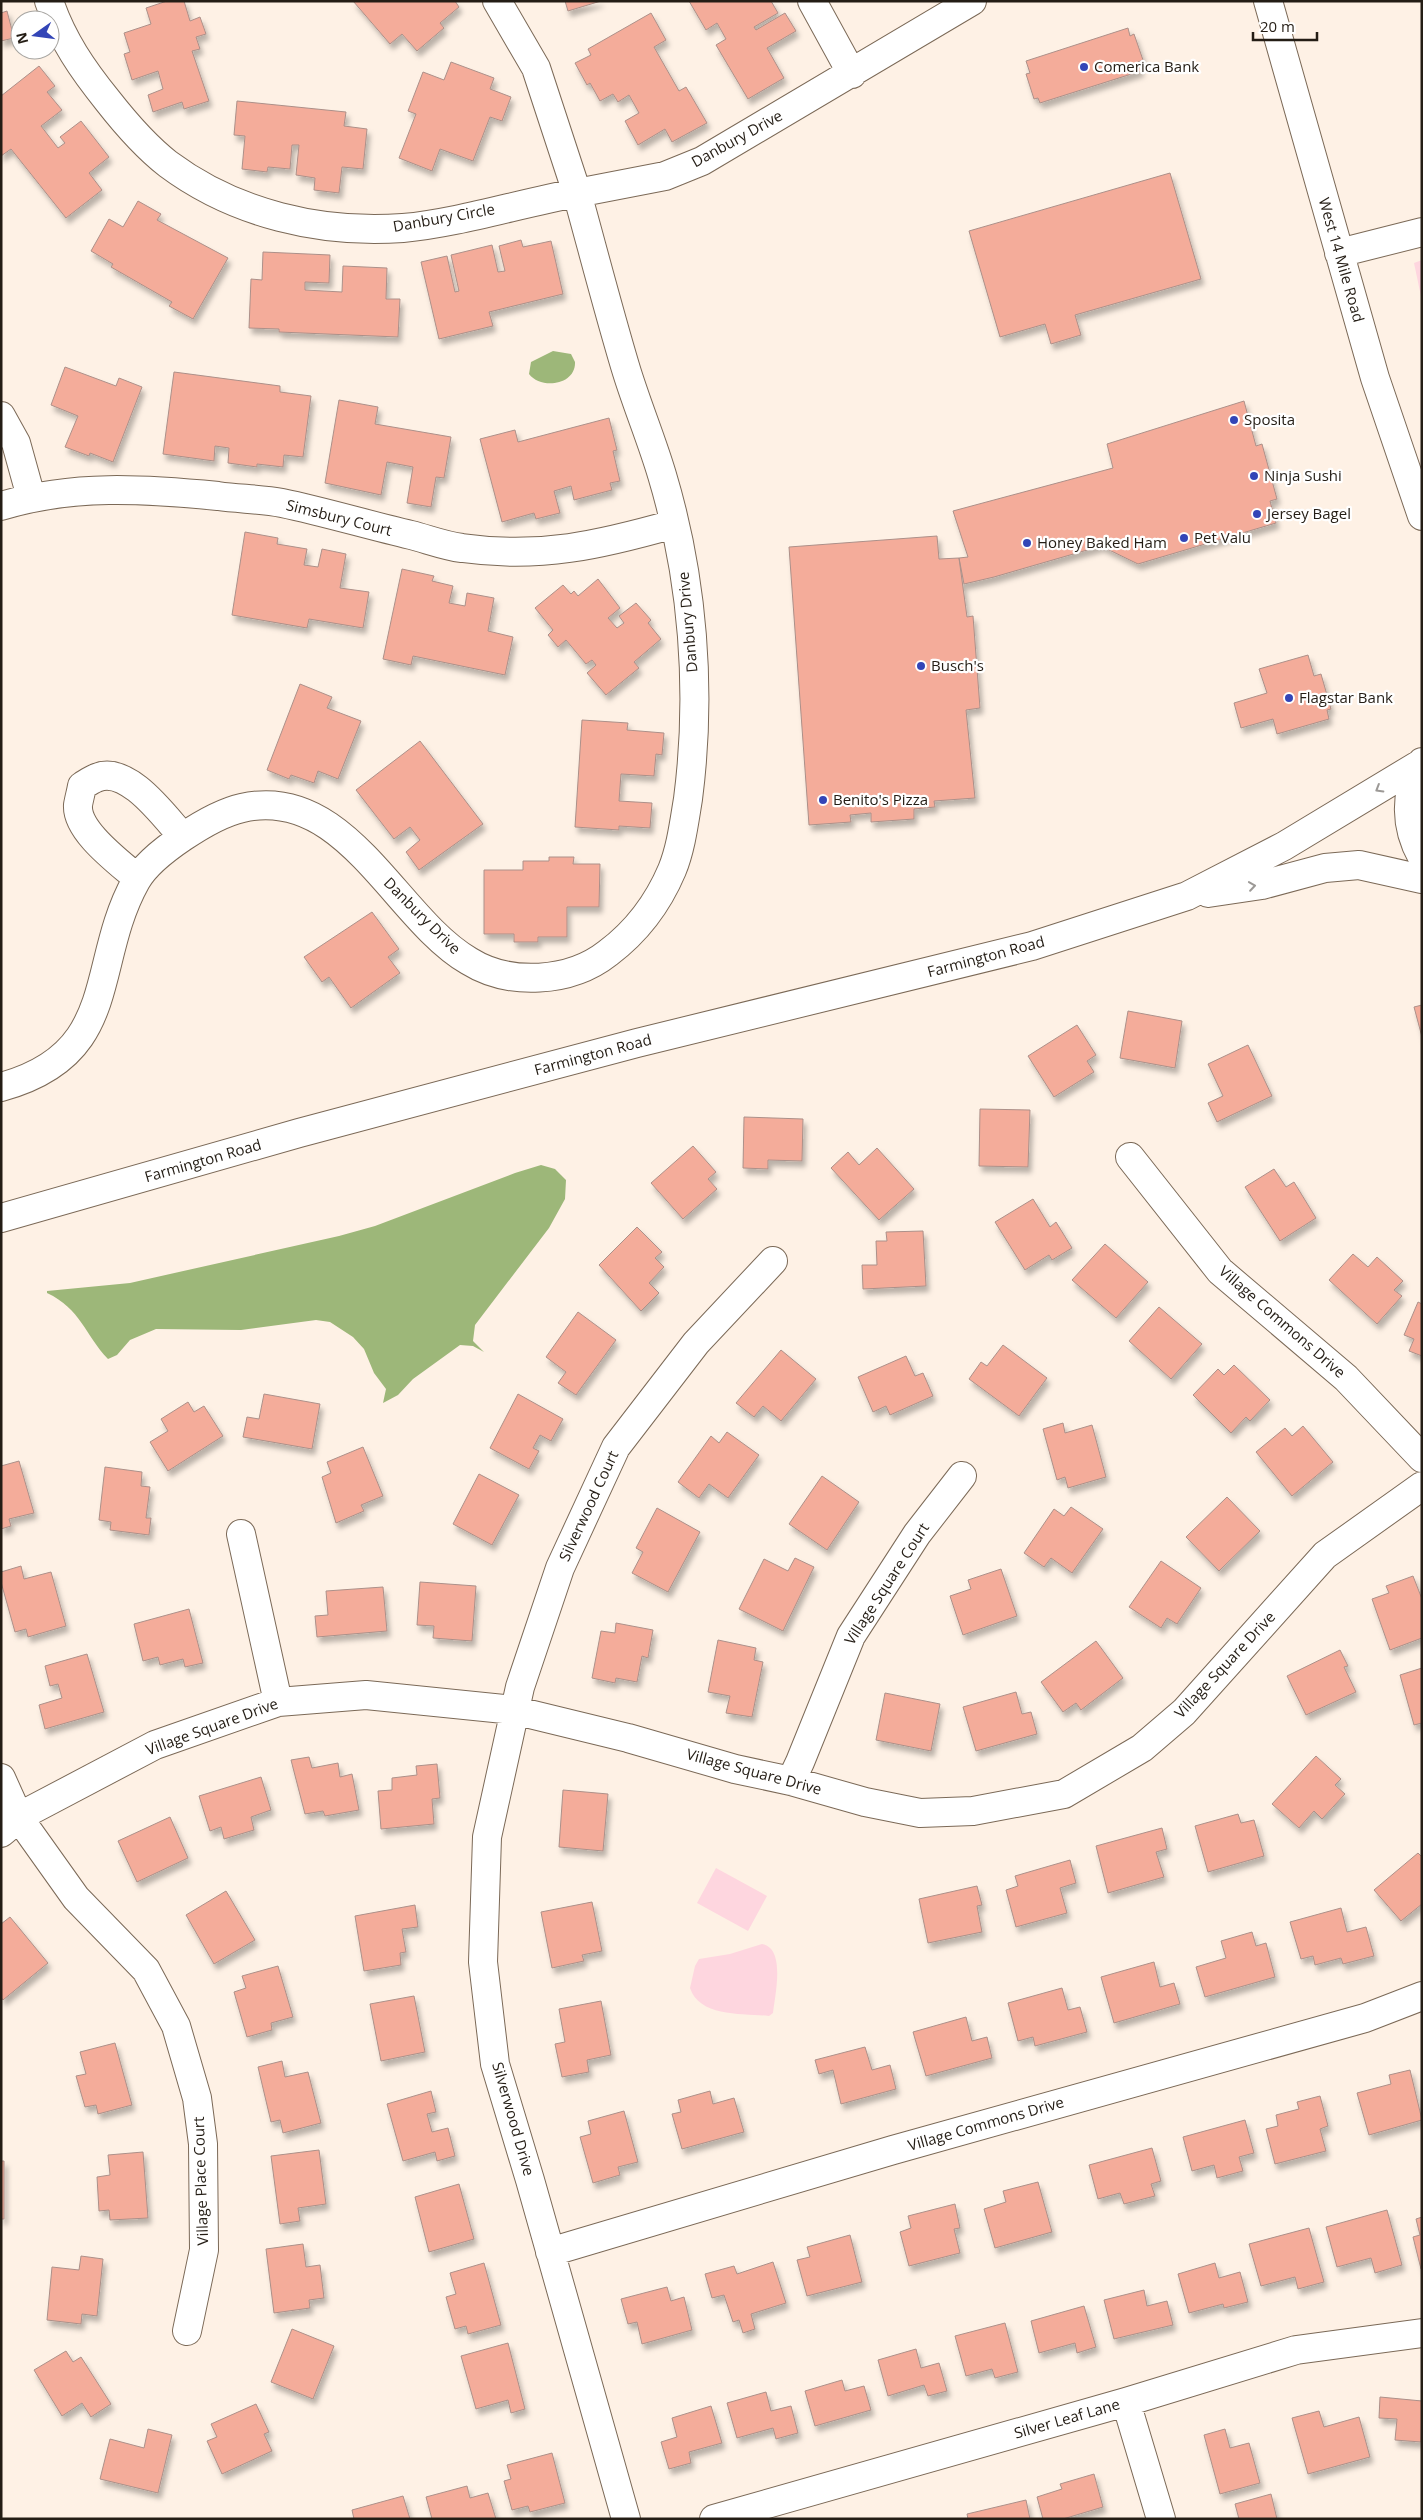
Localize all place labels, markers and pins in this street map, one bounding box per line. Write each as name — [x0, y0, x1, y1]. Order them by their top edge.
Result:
place label: Comerica Bank — [1094, 56, 1199, 76]
marker: Comerica Bank — [1078, 61, 1090, 73]
place label: Sposita — [1244, 409, 1295, 429]
marker: Sposita — [1228, 414, 1240, 426]
place label: Ninja Sushi — [1264, 465, 1342, 485]
marker: Ninja Sushi — [1248, 470, 1260, 482]
place label: Jersey Bagel — [1265, 503, 1351, 523]
marker: Jersey Bagel — [1251, 508, 1263, 520]
place label: Pet Valu — [1194, 527, 1251, 547]
place label: Honey Baked Ham — [1037, 532, 1167, 552]
marker: Pet Valu — [1178, 532, 1190, 544]
marker: Honey Baked Ham — [1021, 537, 1033, 549]
place label: Busch's — [931, 655, 984, 675]
marker: Busch's — [915, 660, 927, 672]
place label: Flagstar Bank — [1299, 687, 1393, 707]
marker: Flagstar Bank — [1283, 692, 1295, 704]
place label: Benito's Pizza — [833, 789, 928, 809]
marker: Benito's Pizza — [817, 794, 829, 806]

